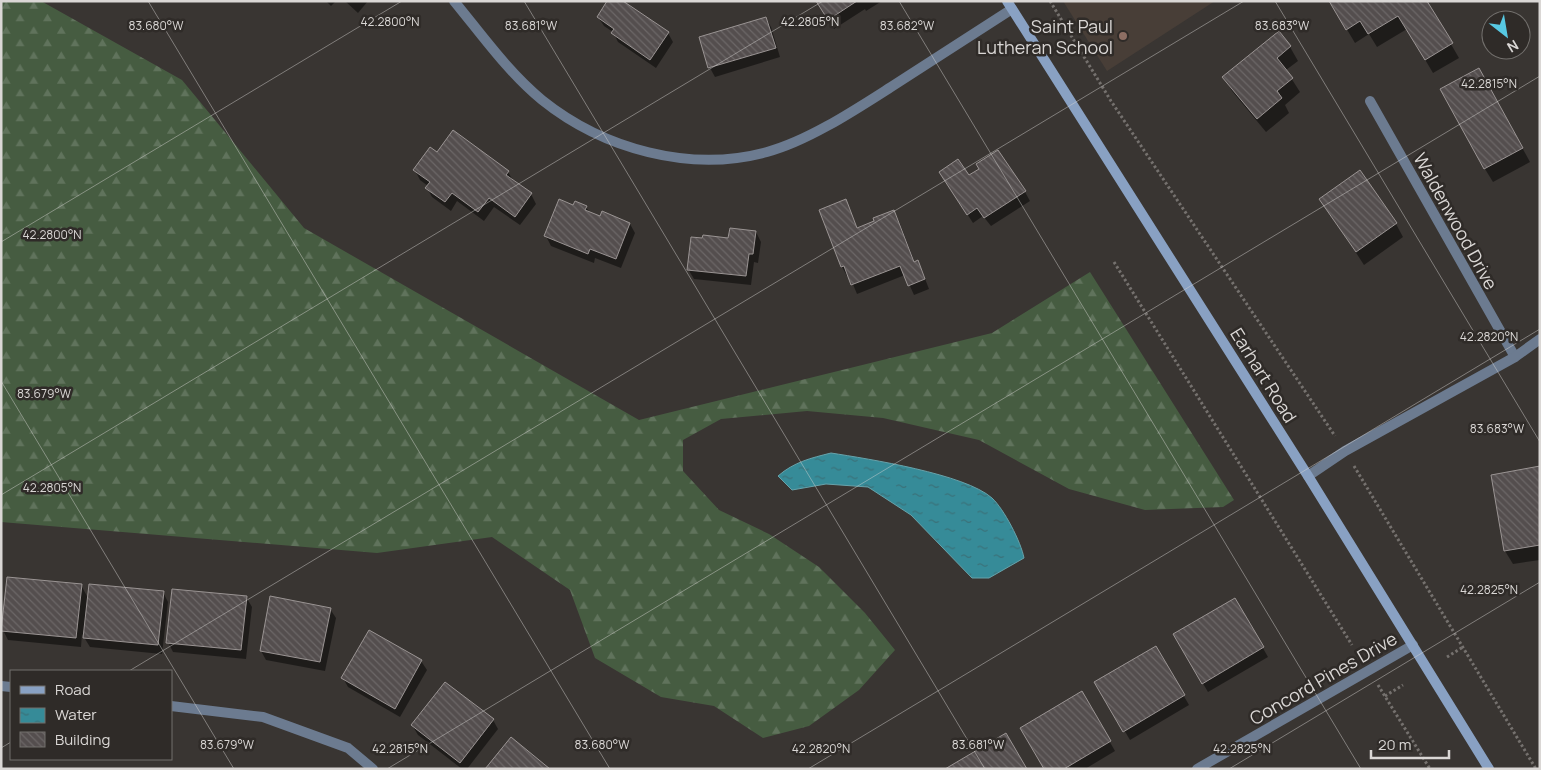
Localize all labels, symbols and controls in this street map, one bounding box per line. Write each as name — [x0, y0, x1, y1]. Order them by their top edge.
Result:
north arrow — [1481, 10, 1531, 60]
text: 42.2800°N — [360, 13, 420, 30]
text: 42.2805°N — [781, 13, 839, 30]
place label: Saint Paul Lutheran School — [977, 14, 1113, 59]
text: 83.680°W — [128, 17, 184, 34]
text: 83.681°W — [505, 17, 558, 34]
text: 83.682°W — [880, 17, 935, 34]
text: 83.683°W — [1255, 17, 1310, 34]
marker: Saint Paul Lutheran School — [1117, 30, 1129, 42]
text: N — [1504, 36, 1522, 57]
text: 42.2815°N — [1461, 75, 1517, 92]
street label: Waldenwood Drive — [1408, 148, 1504, 294]
text: 42.2800°N — [22, 226, 82, 243]
street label: Earhart Road — [1225, 323, 1303, 427]
text: 42.2820°N — [1460, 328, 1518, 345]
text: 83.679°W — [17, 385, 72, 402]
text: 83.683°W — [1470, 420, 1525, 437]
text: 42.2805°N — [23, 479, 81, 496]
text: 42.2825°N — [1460, 581, 1518, 598]
street label: Concord Pines Drive — [1245, 626, 1401, 730]
legend — [10, 670, 172, 760]
text: Road — [55, 679, 91, 700]
text: Water — [55, 704, 97, 725]
scale bar — [1371, 728, 1448, 760]
text: Building — [55, 729, 110, 750]
text: 20 m — [1378, 734, 1411, 755]
text: 83.679°W — [200, 736, 255, 753]
text: 83.680°W — [574, 736, 630, 753]
text: 83.681°W — [952, 736, 1005, 753]
text: 42.2815°N — [372, 740, 428, 757]
text: 42.2820°N — [792, 740, 850, 757]
text: 42.2825°N — [1213, 740, 1271, 757]

